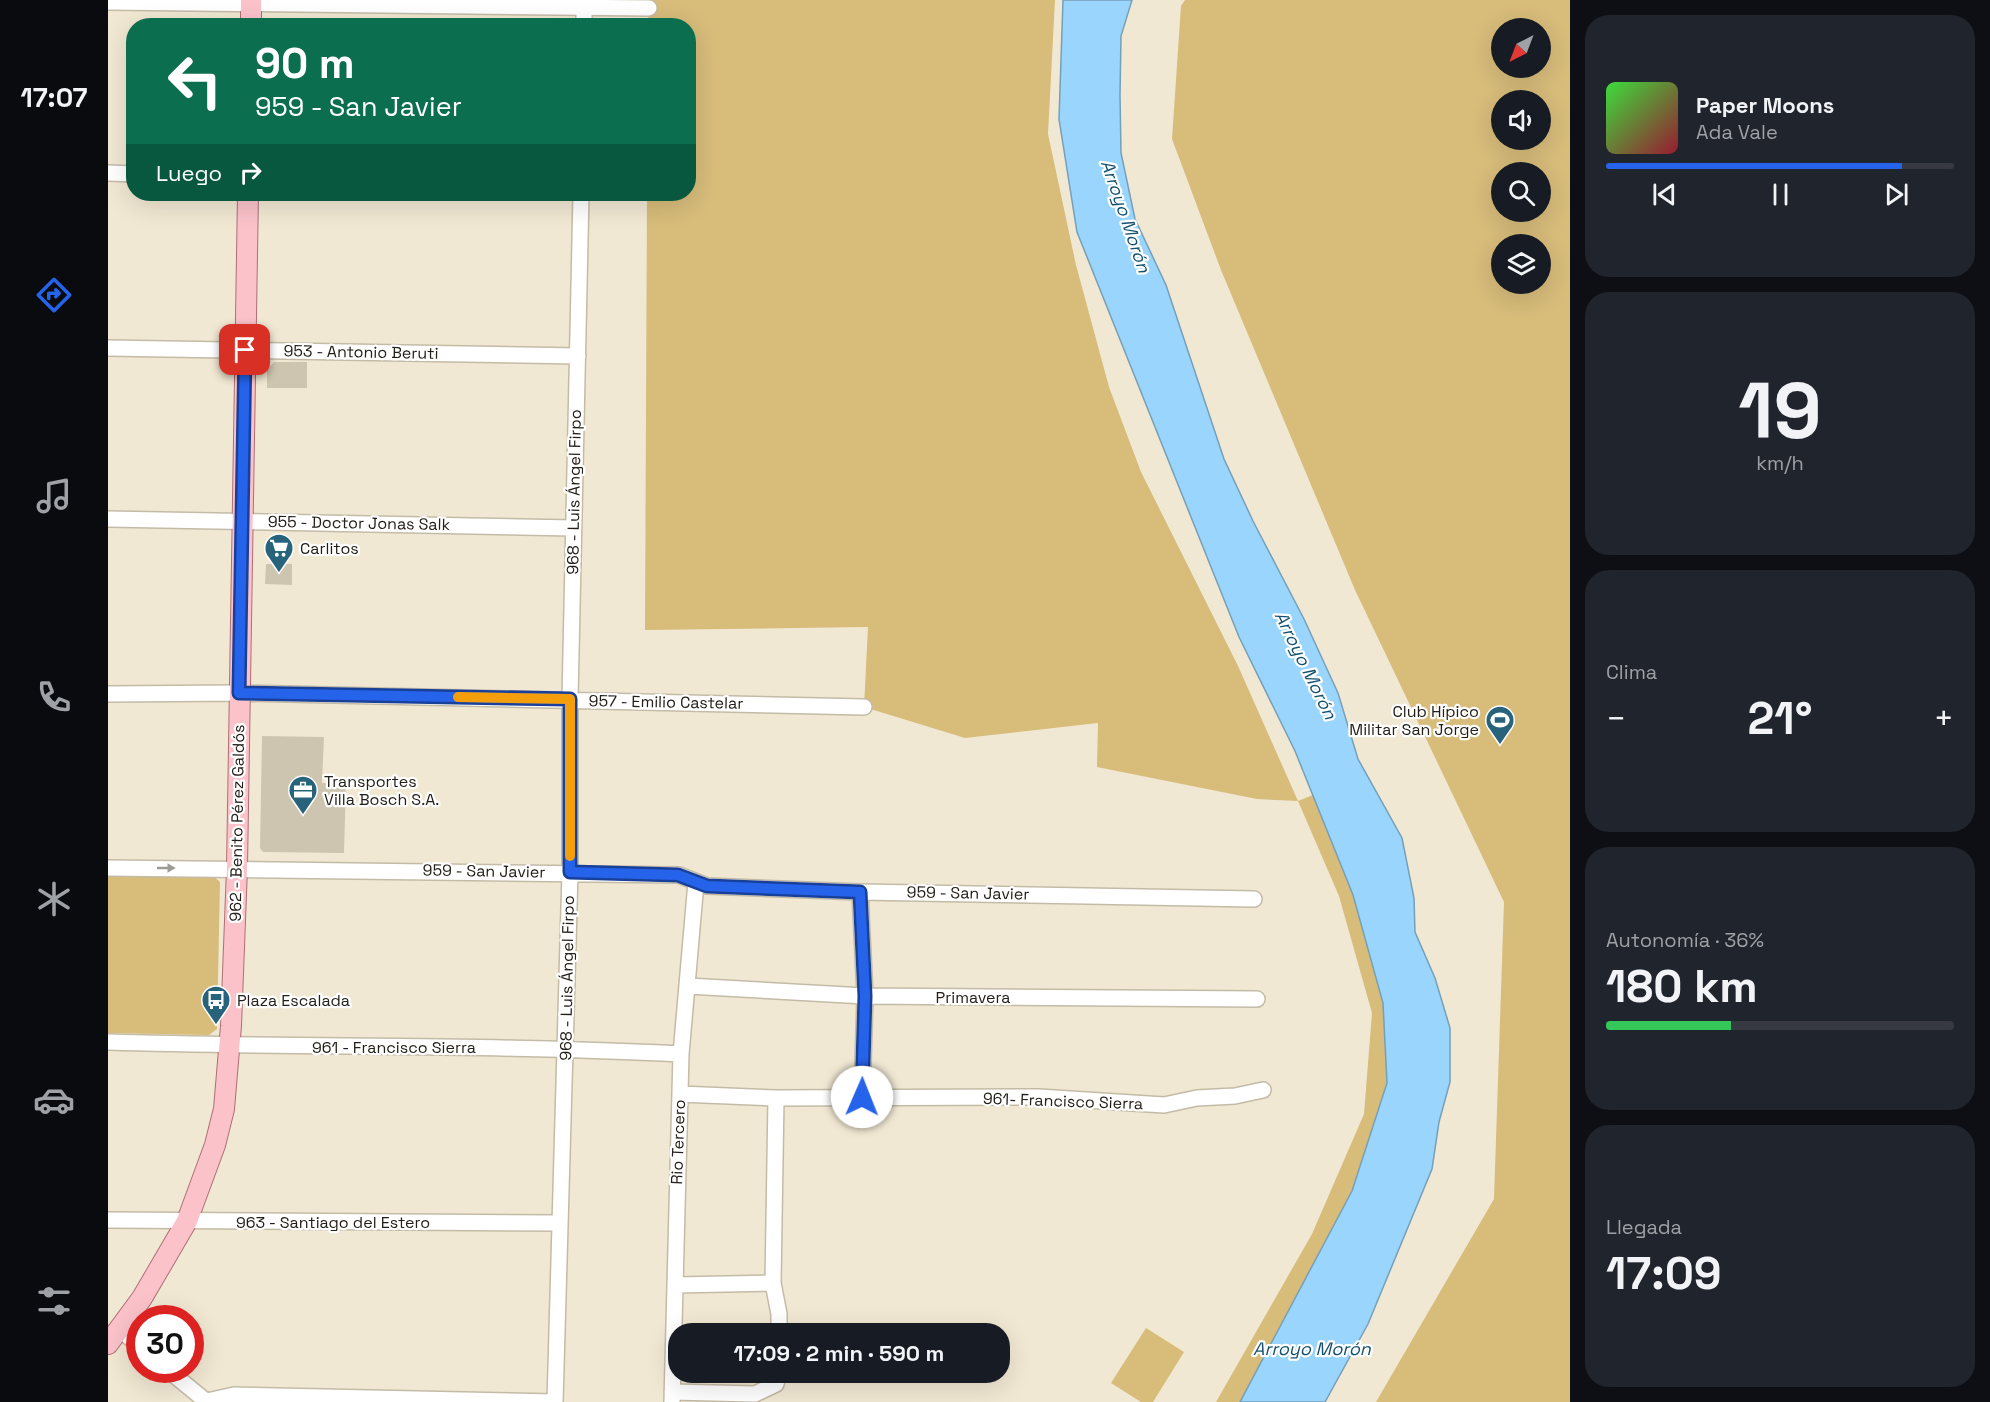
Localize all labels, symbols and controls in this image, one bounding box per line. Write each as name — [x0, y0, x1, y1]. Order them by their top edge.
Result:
north arrow — [1491, 18, 1551, 78]
map controls — [1491, 18, 1551, 294]
text: 90 m — [255, 37, 355, 90]
icon: left — [156, 42, 234, 120]
text: 17:07 — [20, 80, 88, 115]
text: 959 - San Javier — [255, 89, 462, 124]
button: sound — [1491, 90, 1551, 150]
text: Paper Moons — [1696, 91, 1834, 119]
text: Ada Vale — [1696, 119, 1778, 145]
icon: right — [234, 156, 267, 189]
water label: Arroyo Morón — [1096, 157, 1156, 276]
text: Luego — [156, 159, 222, 187]
button: search — [1491, 162, 1551, 222]
icon: previous — [1648, 178, 1681, 211]
icon: pause — [1764, 178, 1797, 211]
icon: next — [1880, 178, 1913, 211]
button: layers — [1491, 234, 1551, 294]
icon: directions — [33, 274, 75, 316]
pin — [219, 324, 270, 375]
icon: arrive — [228, 333, 261, 366]
street label: 953 - Antonio Beruti — [283, 340, 439, 364]
text: 19 — [1738, 361, 1822, 461]
street label: 968 - Luis Ángel Firpo — [562, 409, 586, 575]
text: km/h — [1756, 450, 1804, 476]
icon: music — [33, 475, 75, 517]
street label: 955 - Doctor Jonas Salk — [268, 511, 451, 535]
supermarket icon: Carlitos — [263, 532, 295, 574]
place label: Carlitos — [300, 538, 359, 559]
water label: Arroyo Morón — [1270, 607, 1343, 724]
text: Clima — [1606, 659, 1657, 685]
icon: phone — [33, 676, 75, 718]
street label: 957 - Emilio Castelar — [588, 690, 744, 714]
text: 21° — [1748, 690, 1812, 747]
text: − — [1606, 698, 1626, 740]
text: + — [1934, 698, 1954, 740]
place label: Club Hípico Militar San Jorge — [1349, 701, 1479, 740]
sports icon: Club Hípico Militar San Jorge — [1484, 704, 1516, 746]
street label: 962 - Benito Pérez Galdós — [225, 724, 249, 922]
place label: Transportes Villa Bosch S.A. — [324, 771, 439, 810]
office icon: Transportes Villa Bosch S.A. — [287, 774, 319, 816]
street label: 959 - San Javier — [423, 859, 545, 883]
one-way arrow — [157, 863, 176, 873]
icon: climate — [33, 878, 75, 920]
street label: 959 - San Javier — [907, 881, 1029, 905]
street label: 968 - Luis Ángel Firpo — [555, 895, 579, 1061]
text: Autonomía · 36% — [1606, 927, 1764, 953]
text: 180 km — [1606, 958, 1758, 1015]
bus stop icon: Plaza Escalada — [200, 984, 232, 1026]
street label: Primavera — [936, 987, 1010, 1008]
place label: Plaza Escalada — [237, 990, 350, 1011]
street label: 961 - Francisco Sierra — [312, 1037, 476, 1058]
position arrow — [830, 1065, 894, 1129]
icon: car — [33, 1079, 75, 1121]
street label: 961- Francisco Sierra — [983, 1088, 1143, 1114]
street label: Rio Tercero — [666, 1099, 690, 1185]
street label: 963 - Santiago del Estero — [236, 1212, 430, 1233]
text: Llegada — [1606, 1214, 1682, 1240]
text: 17:09 — [1606, 1245, 1722, 1302]
icon: filters — [33, 1280, 75, 1322]
speed limit sign: 30 — [126, 1305, 204, 1383]
water label: Arroyo Morón — [1253, 1337, 1372, 1360]
text: 17:09 · 2 min · 590 m — [734, 1339, 944, 1367]

